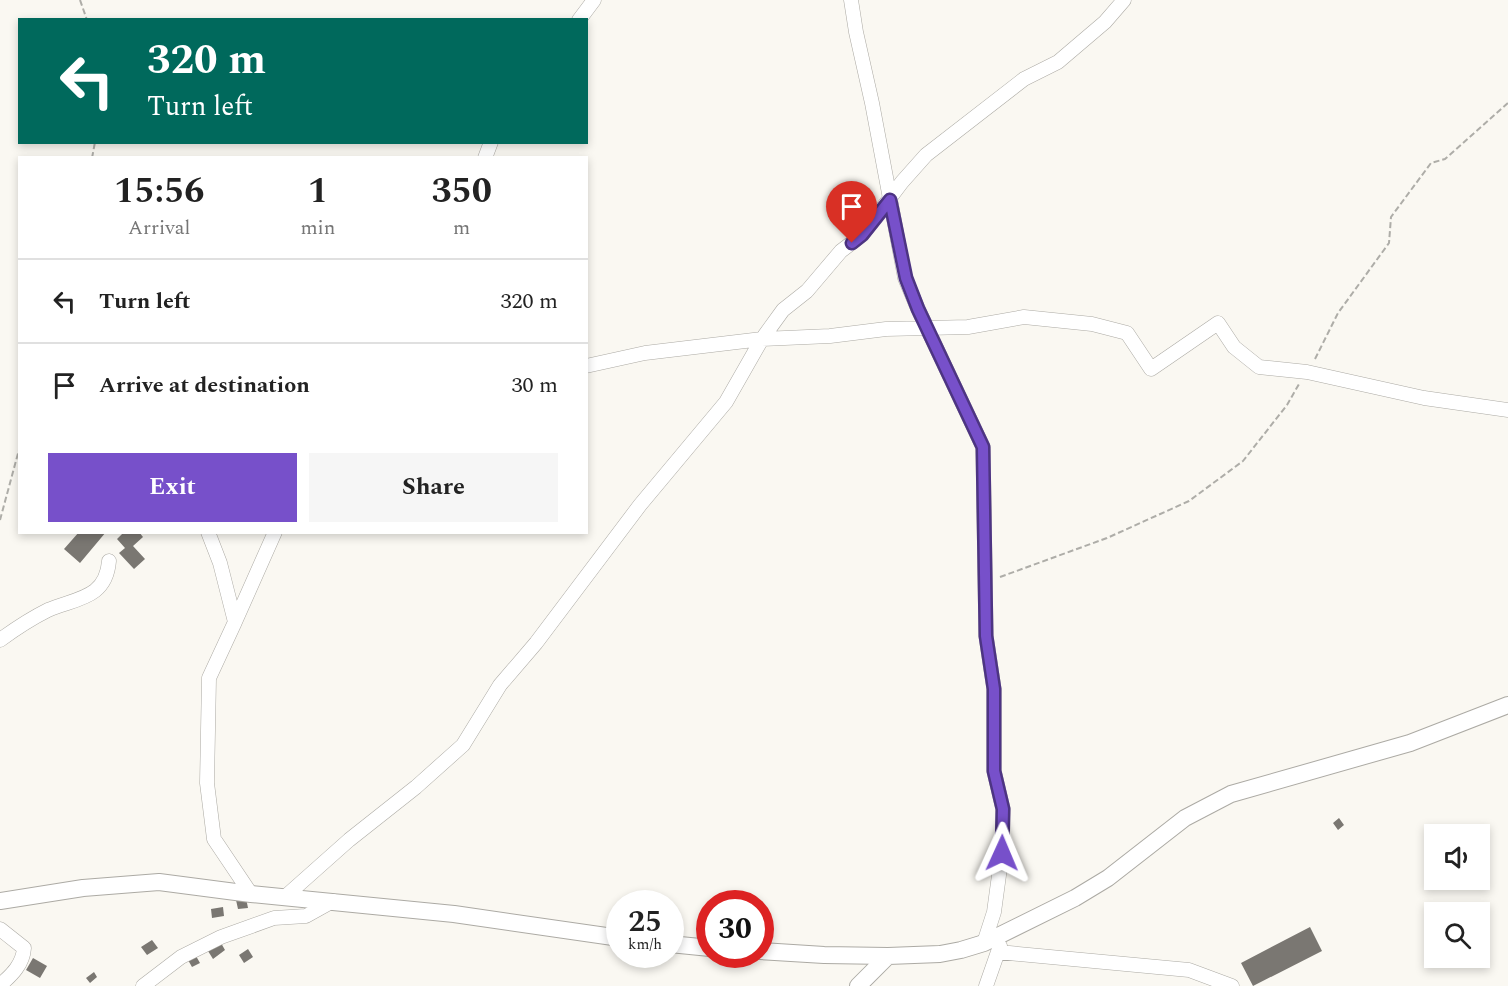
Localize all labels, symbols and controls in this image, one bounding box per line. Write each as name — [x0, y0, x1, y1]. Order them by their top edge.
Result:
text: 320 m — [147, 29, 266, 92]
icon: left — [48, 42, 126, 120]
text: Turn left — [147, 86, 253, 128]
text: 15:56 — [114, 164, 204, 219]
text: 1 — [308, 164, 328, 219]
text: 350 — [431, 164, 492, 219]
pin — [826, 181, 877, 243]
icon: arrive — [835, 190, 868, 223]
text: Arrival — [128, 213, 190, 243]
text: min — [300, 213, 335, 243]
text: m — [453, 213, 470, 243]
icon: left — [48, 285, 81, 318]
text: Turn left — [99, 285, 191, 318]
text: 320 m — [501, 285, 558, 318]
icon: arrive — [48, 369, 81, 402]
text: Arrive at destination — [99, 369, 310, 402]
text: 30 m — [512, 369, 558, 402]
button: Exit — [48, 453, 297, 522]
button: Share — [309, 453, 558, 522]
position arrow — [970, 821, 1034, 885]
map controls — [1424, 824, 1490, 968]
button: sound — [1424, 824, 1490, 890]
speed limit sign: 30 — [696, 890, 774, 968]
text: 25 — [628, 899, 662, 945]
button: search — [1424, 902, 1490, 968]
text: km/h — [628, 933, 662, 956]

